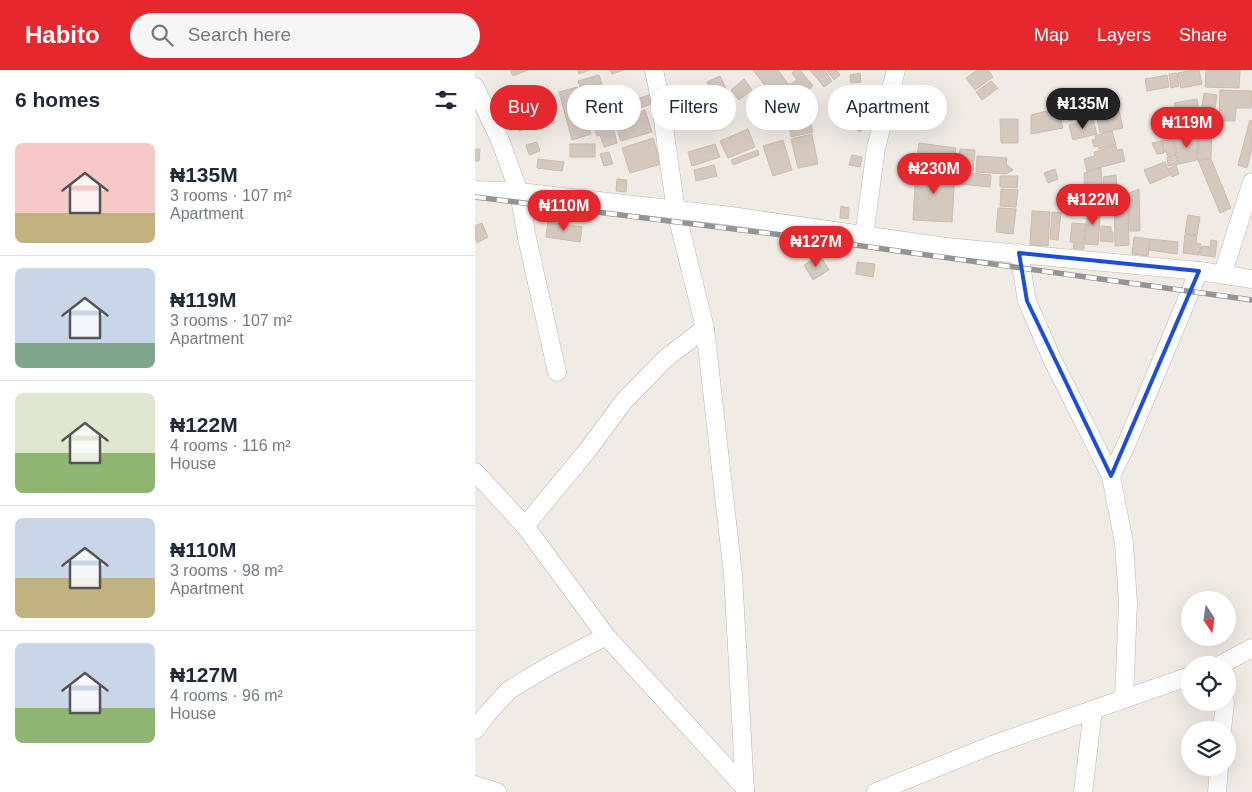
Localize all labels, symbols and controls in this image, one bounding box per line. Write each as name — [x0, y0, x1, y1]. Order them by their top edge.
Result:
search box — [130, 13, 480, 58]
text: Habito — [25, 21, 100, 48]
icon: search — [148, 21, 176, 49]
text: Search here — [188, 24, 291, 45]
text: Map — [1034, 25, 1069, 45]
text: Layers — [1097, 25, 1151, 45]
text: Share — [1179, 25, 1227, 45]
chip: Buy — [490, 85, 557, 130]
chip: Rent — [567, 85, 641, 130]
chip: Filters — [651, 85, 736, 130]
chip: New — [746, 85, 818, 130]
chip: Apartment — [828, 85, 947, 130]
icon: filters — [432, 86, 460, 114]
text: 6 homes — [15, 88, 100, 111]
pin: ₦135M — [1048, 88, 1118, 130]
text: ₦135M — [1057, 95, 1109, 112]
pin: ₦119M — [1152, 106, 1222, 149]
text: ₦119M — [1162, 114, 1212, 131]
pin: ₦230M — [899, 152, 969, 195]
text: ₦230M — [908, 160, 960, 177]
icon: home — [55, 163, 115, 223]
text: ₦135M — [170, 163, 238, 186]
pin: ₦122M — [1058, 184, 1128, 226]
text: 3 rooms · 107 m² — [170, 187, 292, 204]
pin: ₦110M — [529, 190, 599, 232]
text: ₦122M — [1067, 191, 1119, 208]
text: ₦110M — [539, 197, 589, 214]
text: Apartment — [170, 205, 244, 222]
pin: ₦127M — [781, 226, 851, 268]
text: ₦127M — [790, 233, 842, 250]
icon: home — [55, 288, 115, 348]
text: ₦119M — [170, 288, 237, 311]
text: 3 rooms · 107 m² — [170, 312, 292, 329]
text: Apartment — [170, 330, 244, 347]
icon: home — [55, 413, 115, 473]
text: ₦122M — [170, 413, 238, 436]
text: 4 rooms · 116 m² — [170, 437, 291, 454]
text: House — [170, 455, 216, 472]
icon: home — [55, 538, 115, 598]
text: ₦110M — [170, 538, 237, 561]
text: 3 rooms · 98 m² — [170, 562, 283, 579]
text: Apartment — [170, 580, 244, 597]
north arrow — [1181, 591, 1236, 646]
map controls — [1181, 591, 1236, 776]
button: locate — [1181, 656, 1236, 711]
icon: home — [55, 663, 115, 723]
text: ₦127M — [170, 663, 238, 686]
text: 4 rooms · 96 m² — [170, 687, 283, 704]
text: House — [170, 705, 216, 722]
button: layers — [1181, 721, 1236, 776]

